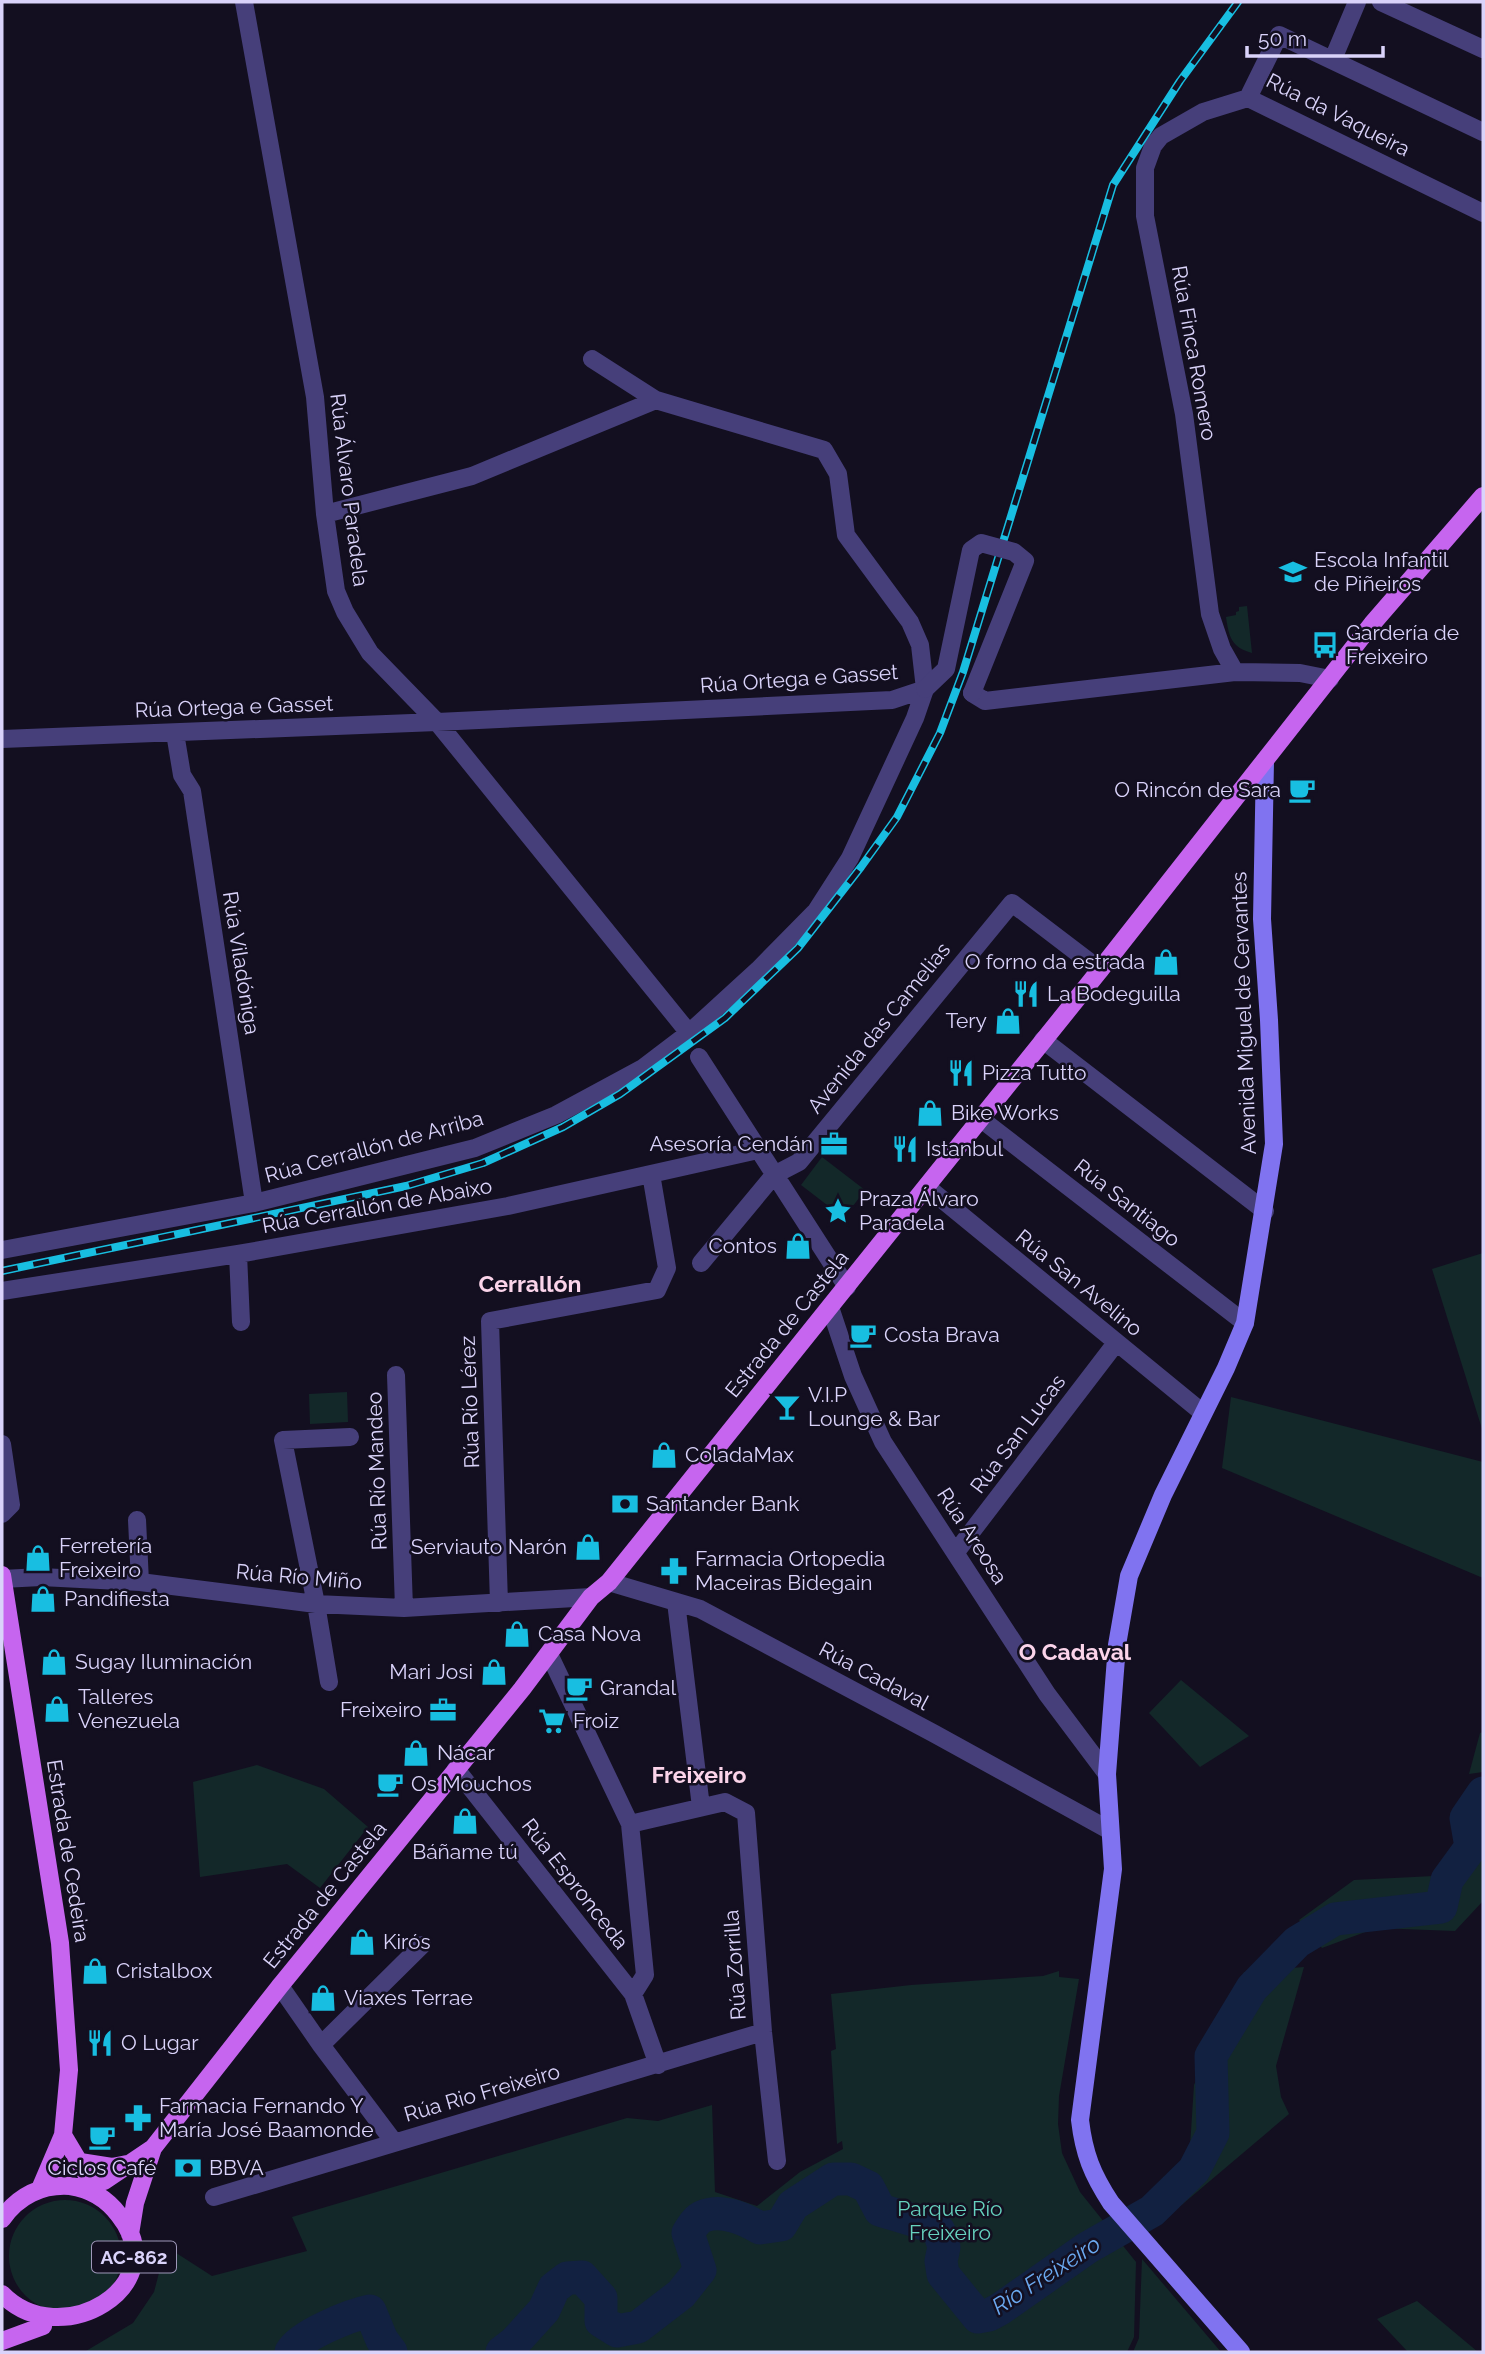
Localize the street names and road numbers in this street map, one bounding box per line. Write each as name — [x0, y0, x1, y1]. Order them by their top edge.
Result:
street label: Rúa da Vaqueira — [1262, 68, 1414, 161]
street label: Rúa Finca Romero — [1167, 263, 1222, 442]
street label: Rúa Álvaro Paradela — [325, 392, 374, 588]
street label: Rúa Ortega e Gasset — [699, 659, 899, 698]
street label: Rúa Ortega e Gasset — [134, 691, 334, 722]
street label: Avenida Miguel de Cervantes — [1226, 871, 1261, 1155]
street label: Rúa Viladóniga — [218, 889, 265, 1036]
street label: Avenida das Camelias — [802, 937, 955, 1118]
street label: Rúa Cerrallón de Arriba — [262, 1105, 486, 1188]
street label: Rúa Santiago — [1069, 1153, 1185, 1252]
street label: Rúa Cerrallón de Abaixo — [260, 1173, 494, 1238]
street label: Rúa San Avelino — [1011, 1224, 1148, 1341]
street label: Estrada de Castela — [720, 1245, 853, 1402]
street label: Rúa Río Lérez — [455, 1335, 484, 1469]
street label: Rúa San Lucas — [965, 1369, 1070, 1498]
street label: Rúa Río Mandeo — [361, 1391, 392, 1551]
street label: Rúa Areosa — [932, 1483, 1013, 1589]
street label: Rúa Río Miño — [235, 1559, 363, 1594]
street label: Rúa Cadaval — [815, 1636, 934, 1715]
street label: Estrada de Cedeira — [42, 1758, 95, 1944]
street label: Rúa Espronceda — [517, 1813, 634, 1954]
street label: Estrada de Castela — [258, 1816, 391, 1973]
street label: Rúa Zorrilla — [718, 1909, 751, 2021]
street label: Rúa Rio Freixeiro — [401, 2058, 563, 2127]
road number: AC-862 — [92, 2242, 176, 2272]

